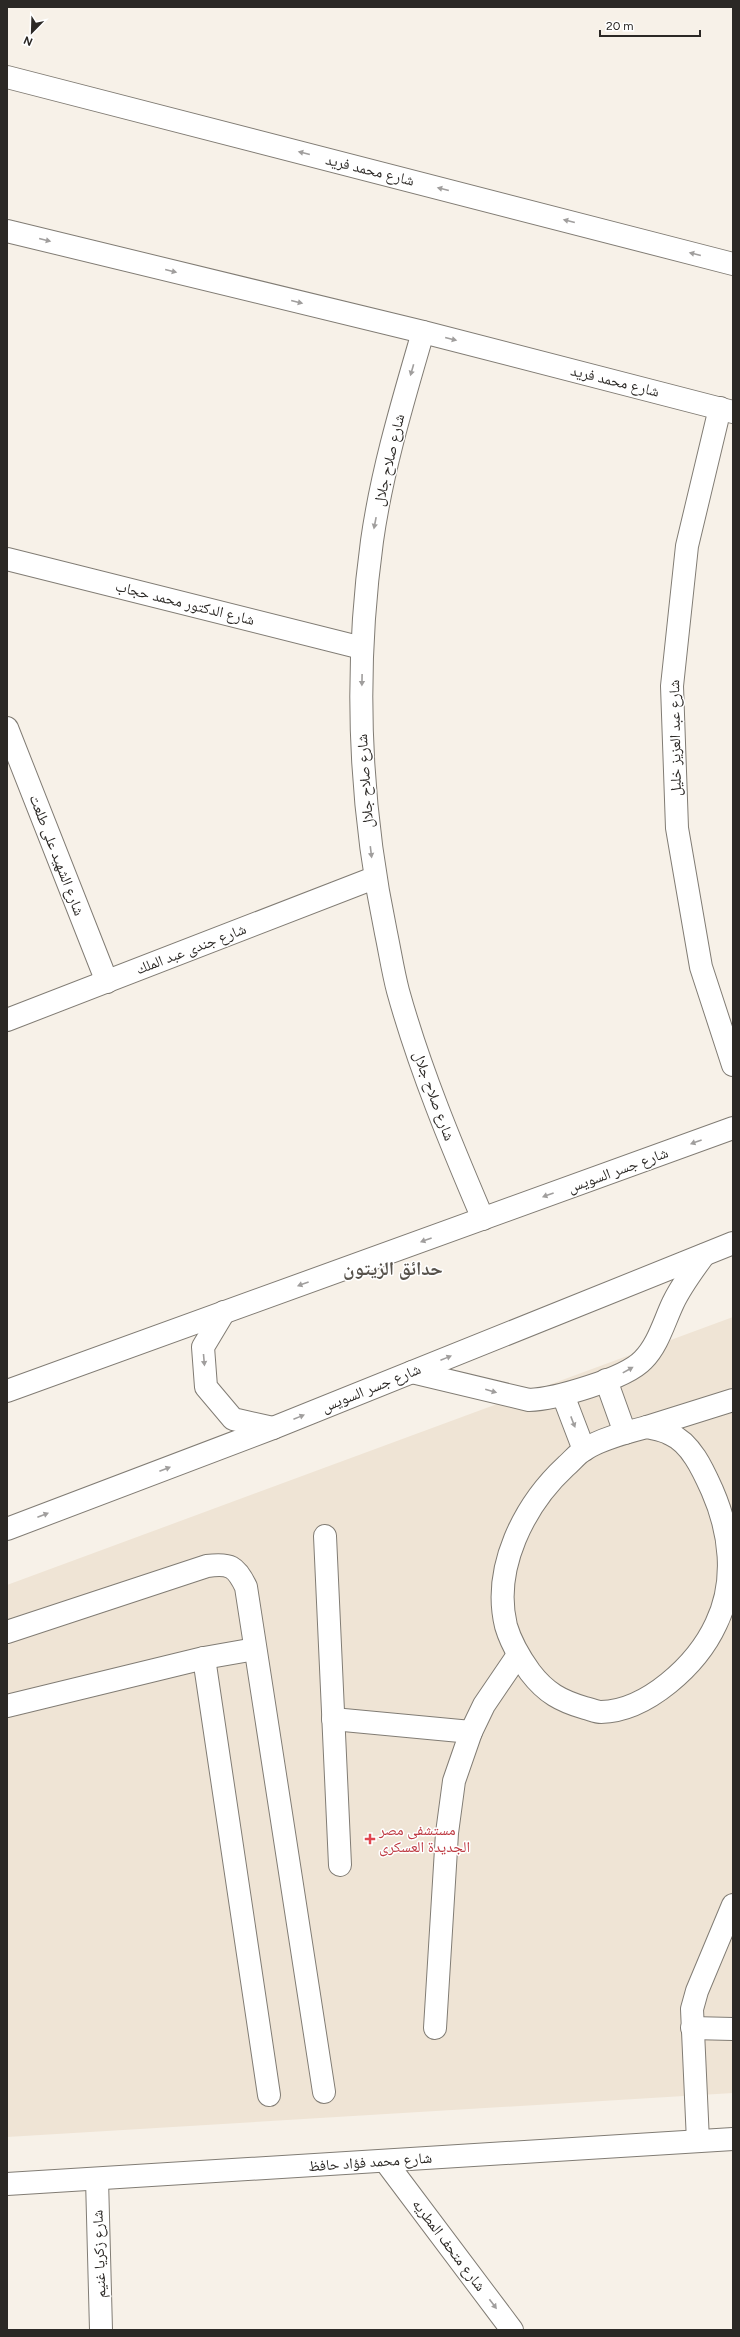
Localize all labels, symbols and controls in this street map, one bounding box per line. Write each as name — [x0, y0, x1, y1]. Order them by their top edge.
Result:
north arrow — [12, 12, 52, 52]
scale bar — [600, 12, 700, 38]
text: 20 m — [606, 19, 634, 33]
text: N — [22, 33, 35, 48]
one-way arrow — [298, 150, 310, 156]
street label: شارع محمد فريد — [324, 150, 416, 191]
one-way arrow — [437, 186, 449, 192]
one-way arrow — [563, 218, 576, 224]
one-way arrow — [39, 237, 51, 243]
one-way arrow — [689, 251, 701, 257]
one-way arrow — [165, 268, 177, 274]
one-way arrow — [291, 299, 304, 305]
one-way arrow — [445, 337, 457, 343]
street label: شارع محمد فريد — [569, 361, 661, 402]
one-way arrow — [409, 364, 415, 376]
street label: شارع صلاح جلال — [370, 412, 409, 508]
one-way arrow — [372, 517, 378, 529]
street label: شارع الدكتور محمد حجاب — [113, 577, 257, 630]
one-way arrow — [358, 674, 365, 686]
street label: شارع عبد العزيز خليل — [665, 680, 686, 796]
street label: شارع صلاح جلال — [353, 733, 378, 829]
street label: شارع الشهيد على طلعت — [25, 792, 88, 919]
one-way arrow — [368, 846, 374, 858]
street label: شارع جندى عبد الملك — [133, 920, 249, 979]
street label: شارع صلاح جلال — [409, 1049, 459, 1144]
one-way arrow — [690, 1139, 702, 1145]
street label: شارع جسر السويس — [565, 1143, 671, 1197]
one-way arrow — [541, 1193, 553, 1199]
one-way arrow — [419, 1237, 431, 1243]
district label: حدائق الزيتون — [343, 1257, 443, 1280]
one-way arrow — [297, 1281, 309, 1287]
one-way arrow — [201, 1353, 207, 1366]
one-way arrow — [440, 1355, 452, 1361]
street label: شارع جسر السويس — [319, 1360, 424, 1417]
one-way arrow — [623, 1366, 634, 1373]
one-way arrow — [485, 1388, 497, 1394]
one-way arrow — [294, 1414, 306, 1420]
one-way arrow — [571, 1417, 577, 1429]
one-way arrow — [159, 1466, 171, 1472]
one-way arrow — [38, 1512, 50, 1518]
place label: مستشفى مصر الجديدة العسكرى — [378, 1821, 470, 1857]
marker: مستشفى مصر الجديدة العسكرى — [364, 1833, 376, 1845]
street label: شارع محمد فؤاد حافظ — [307, 2149, 433, 2176]
street label: شارع متحف المطريه — [408, 2195, 490, 2295]
street label: شارع زكريا غنيم — [88, 2209, 111, 2298]
one-way arrow — [488, 2299, 496, 2309]

